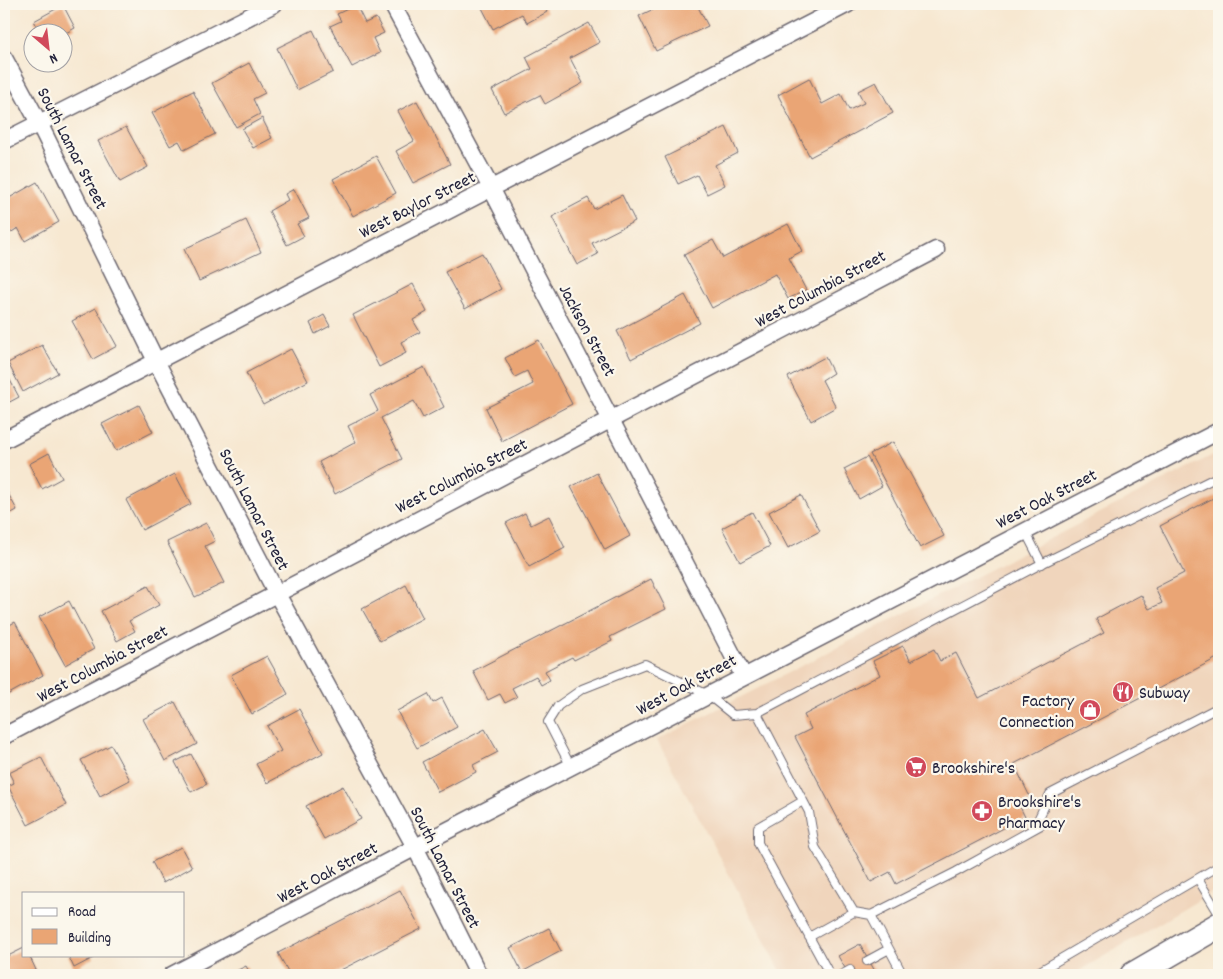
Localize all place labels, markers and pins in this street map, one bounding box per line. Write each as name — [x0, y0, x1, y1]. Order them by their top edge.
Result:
restaurant icon: Subway — [1111, 680, 1135, 704]
place label: Subway — [1139, 682, 1191, 707]
place label: Factory Connection — [999, 690, 1075, 736]
shop icon: Factory Connection — [1078, 698, 1102, 722]
supermarket icon: Brookshire's — [904, 755, 928, 779]
place label: Brookshire's — [932, 757, 1015, 782]
place label: Brookshire's Pharmacy — [998, 791, 1081, 837]
pharmacy icon: Brookshire's Pharmacy — [970, 799, 994, 823]

